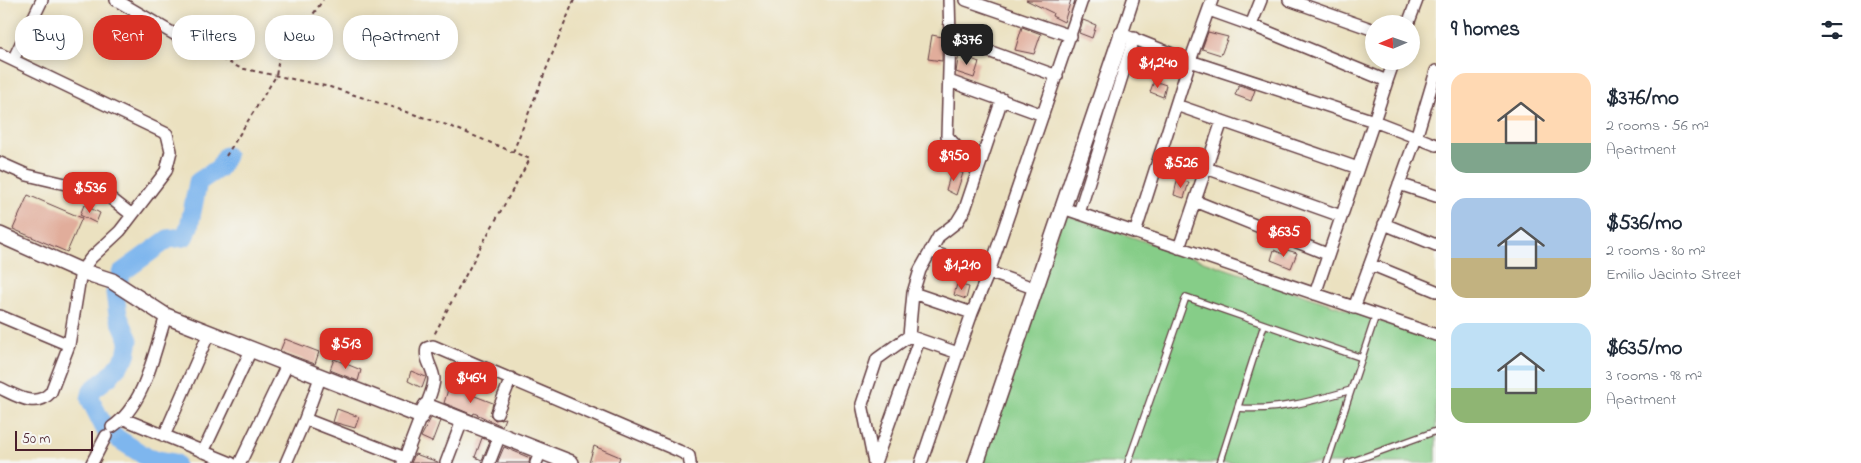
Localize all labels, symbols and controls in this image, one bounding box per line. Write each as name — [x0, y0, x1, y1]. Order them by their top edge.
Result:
chip: Buy — [15, 15, 83, 60]
chip: Rent — [93, 15, 162, 60]
chip: Filters — [172, 15, 255, 60]
chip: New — [265, 15, 333, 60]
chip: Apartment — [343, 15, 458, 60]
north arrow — [1365, 15, 1420, 70]
map controls — [1365, 15, 1420, 70]
text: 9 homes — [1451, 15, 1520, 45]
icon: filters — [1818, 16, 1846, 44]
pin: $376 — [937, 23, 997, 66]
text: $376 — [952, 28, 982, 52]
pin: $1,240 — [1117, 46, 1199, 89]
text: $1,240 — [1139, 51, 1177, 75]
text: $376/mo — [1606, 84, 1679, 114]
icon: home — [1491, 93, 1551, 153]
text: 2 rooms · 56 m² — [1606, 114, 1709, 138]
text: Apartment — [1606, 138, 1676, 162]
pin: $950 — [924, 140, 984, 182]
text: $950 — [939, 144, 969, 168]
pin: $526 — [1151, 146, 1211, 189]
text: $526 — [1164, 151, 1198, 175]
pin: $536 — [60, 172, 120, 214]
text: $536 — [74, 176, 106, 200]
text: $536/mo — [1606, 209, 1682, 239]
pin: $635 — [1254, 216, 1314, 258]
icon: home — [1491, 218, 1551, 278]
text: $635 — [1268, 220, 1300, 244]
text: 2 rooms · 80 m² — [1606, 239, 1706, 263]
pin: $1,210 — [921, 248, 1003, 291]
text: $1,210 — [943, 253, 981, 277]
text: Emilio Jacinto Street — [1606, 263, 1741, 287]
pin: $513 — [316, 328, 376, 370]
text: $513 — [331, 332, 361, 356]
text: $635/mo — [1606, 334, 1682, 364]
icon: home — [1491, 343, 1551, 403]
pin: $464 — [441, 362, 501, 404]
text: 3 rooms · 98 m² — [1606, 364, 1702, 388]
text: $464 — [456, 366, 486, 390]
text: Apartment — [1606, 388, 1676, 412]
scale bar — [15, 428, 92, 451]
text: 50 m — [22, 429, 50, 450]

